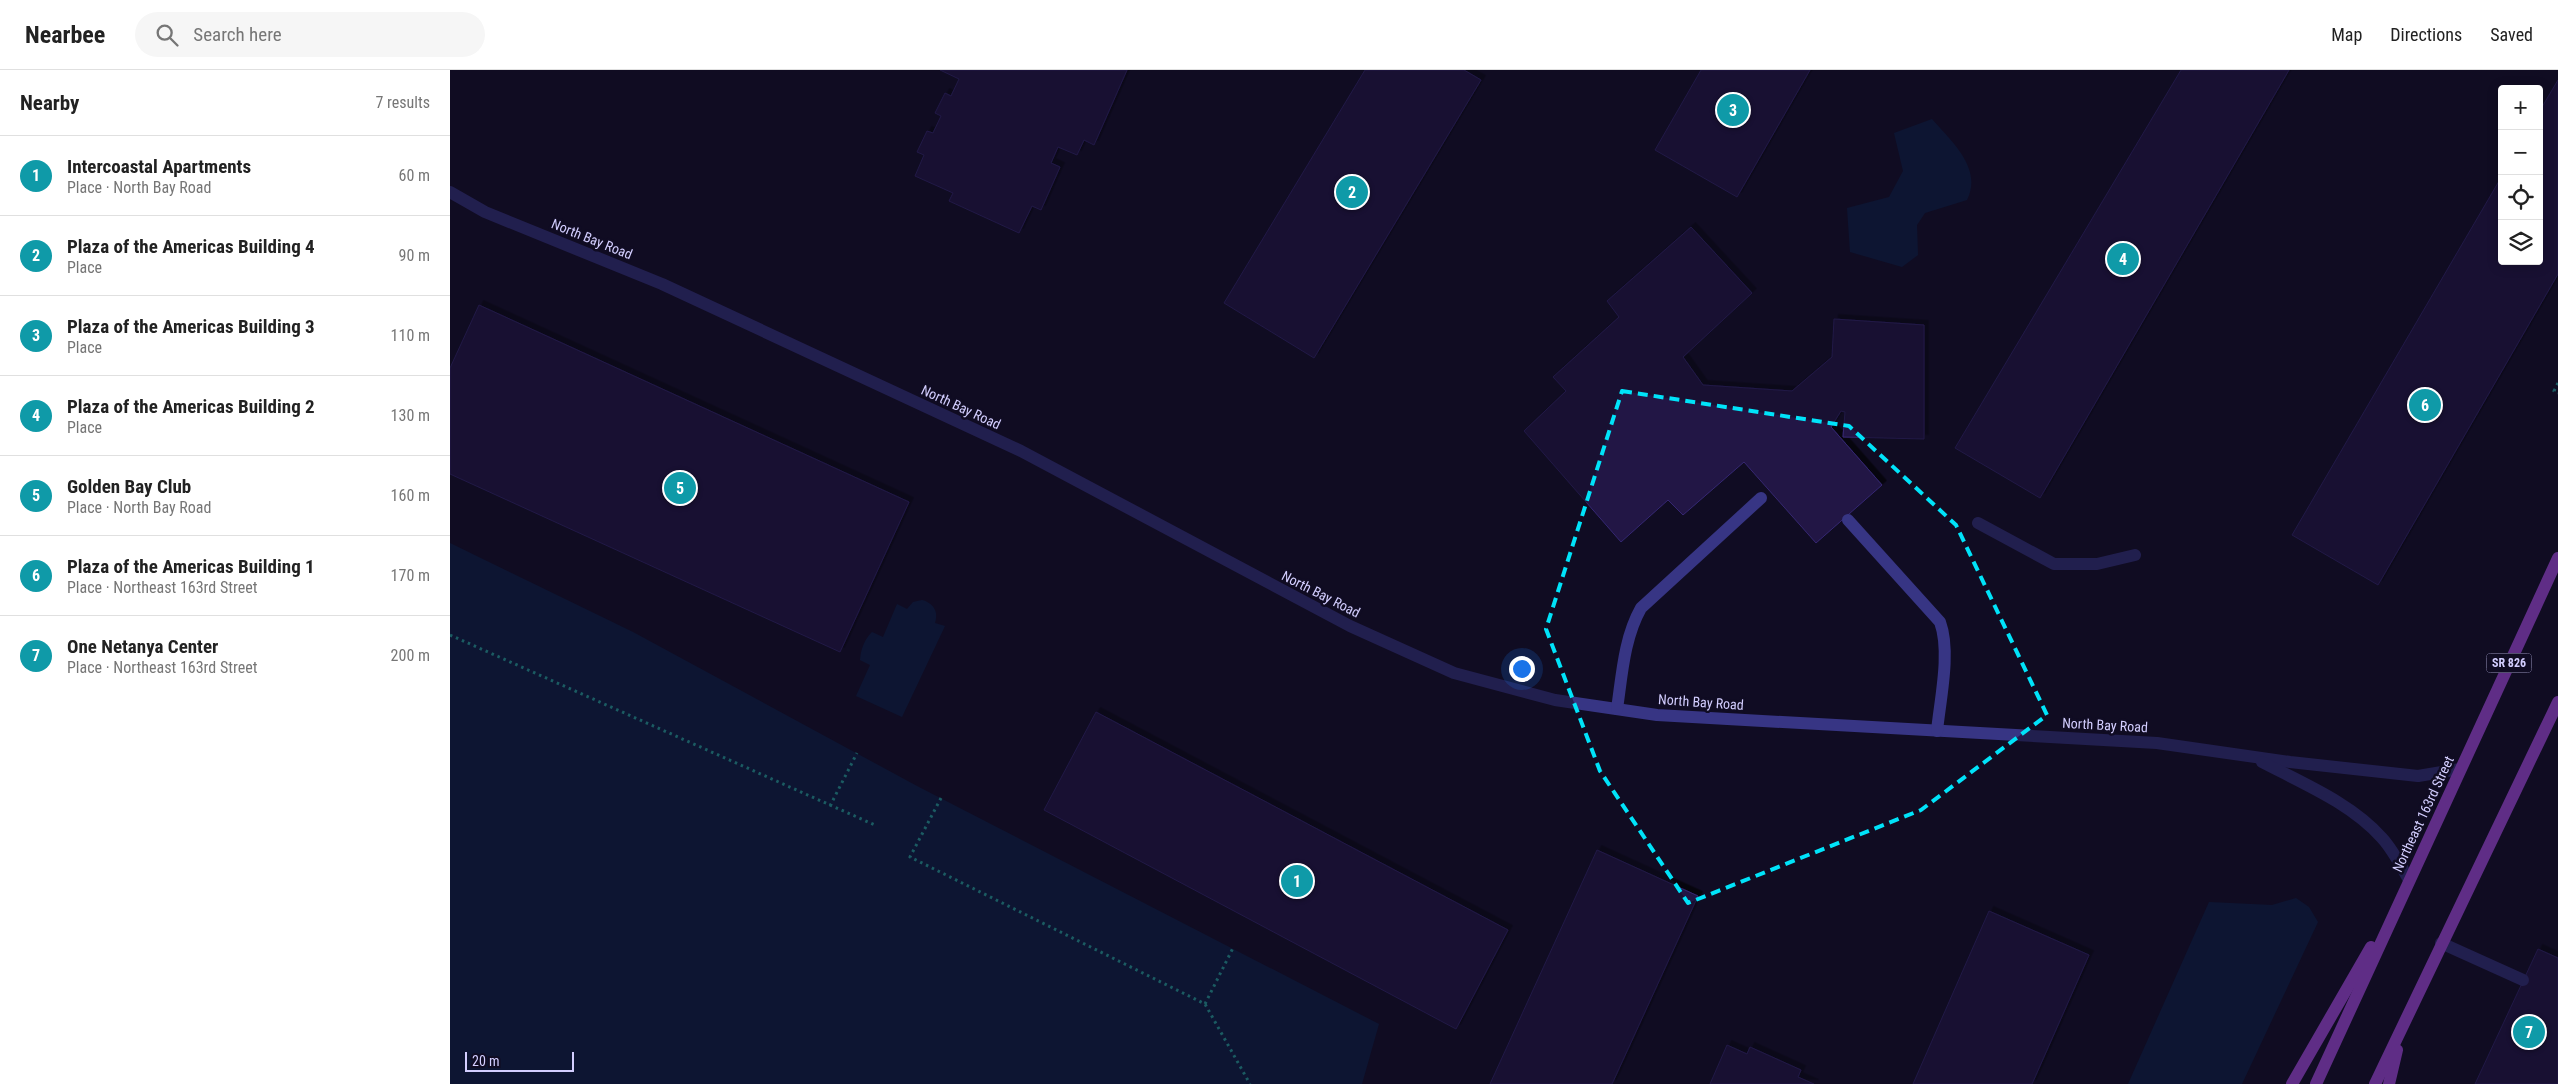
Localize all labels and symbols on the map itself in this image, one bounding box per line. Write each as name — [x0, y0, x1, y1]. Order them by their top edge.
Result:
pin: 3 — [1717, 91, 1749, 129]
pin: 2 — [1336, 173, 1368, 211]
street label: North Bay Road — [549, 216, 635, 262]
pin: 4 — [2107, 240, 2139, 278]
street label: North Bay Road — [919, 382, 1003, 432]
pin: 6 — [2409, 386, 2441, 424]
pin: 5 — [664, 469, 696, 507]
street label: North Bay Road — [1279, 567, 1363, 621]
road number: SR 826 — [2486, 654, 2532, 672]
your location — [1509, 656, 1535, 682]
street label: North Bay Road — [1658, 691, 1744, 713]
street label: North Bay Road — [2062, 715, 2148, 735]
street label: Northeast 163rd Street — [2389, 753, 2457, 875]
pin: 1 — [1281, 862, 1313, 900]
pin: 7 — [2513, 1013, 2545, 1051]
scale bar — [465, 1049, 574, 1072]

